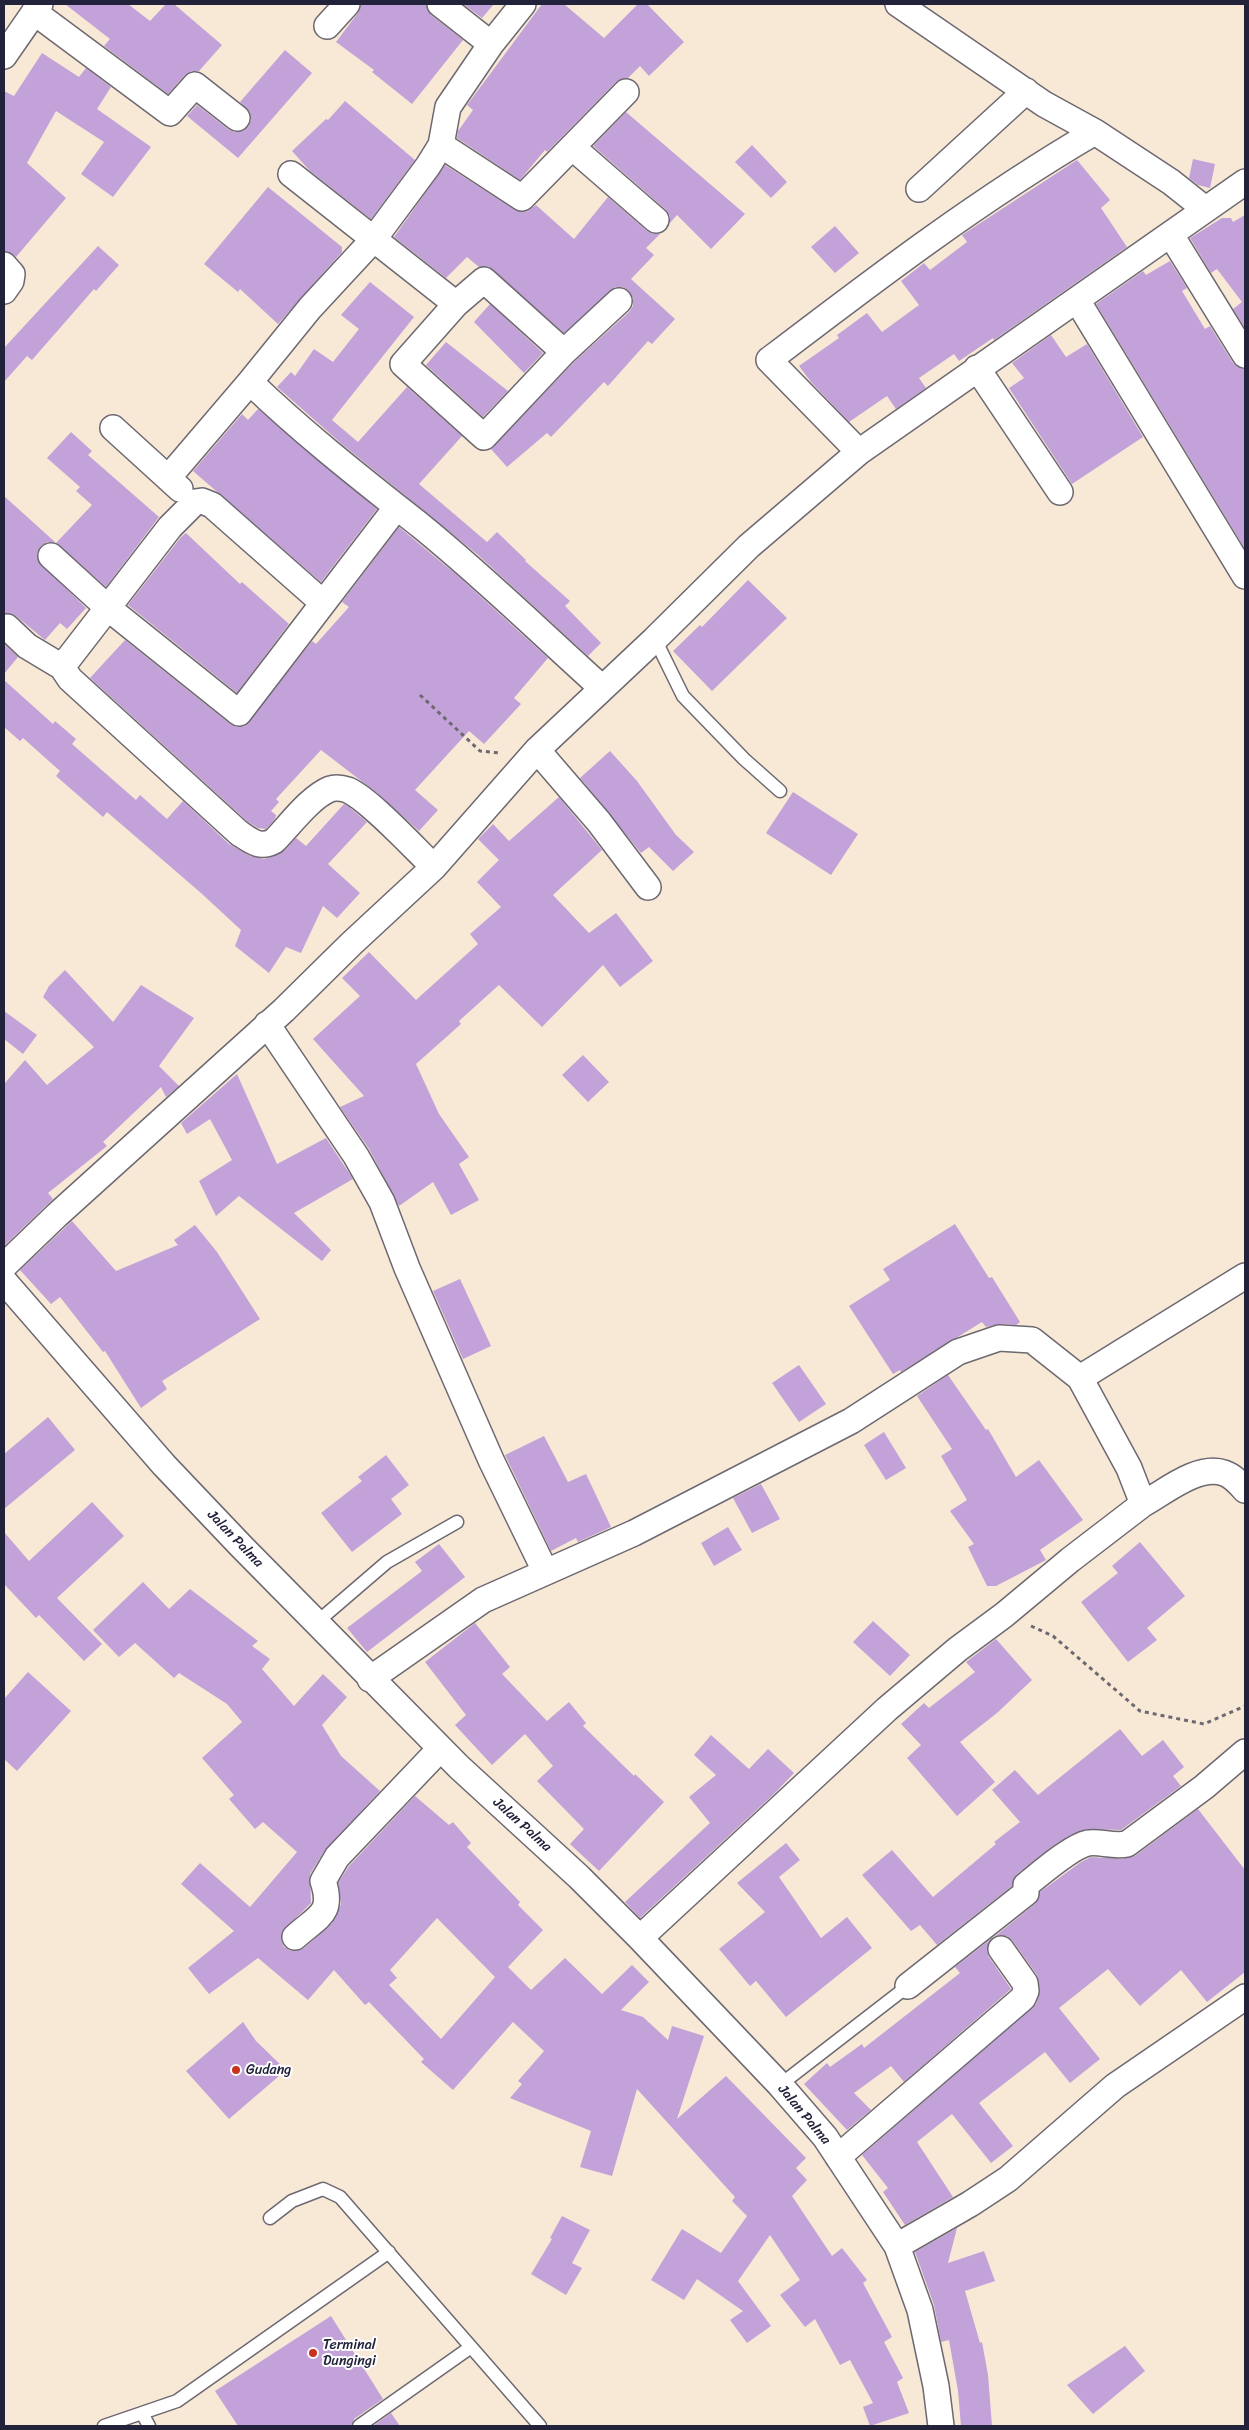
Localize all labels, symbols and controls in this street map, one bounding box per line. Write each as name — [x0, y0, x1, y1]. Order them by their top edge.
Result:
street label: Jalan Palma — [204, 1507, 266, 1571]
street label: Jalan Palma — [489, 1794, 555, 1856]
place label: Gudang — [246, 2062, 291, 2078]
marker: Gudang — [230, 2064, 242, 2076]
street label: Jalan Palma — [774, 2082, 834, 2148]
place label: Terminal Dungingi — [323, 2337, 376, 2370]
marker: Terminal Dungingi — [307, 2347, 319, 2359]

